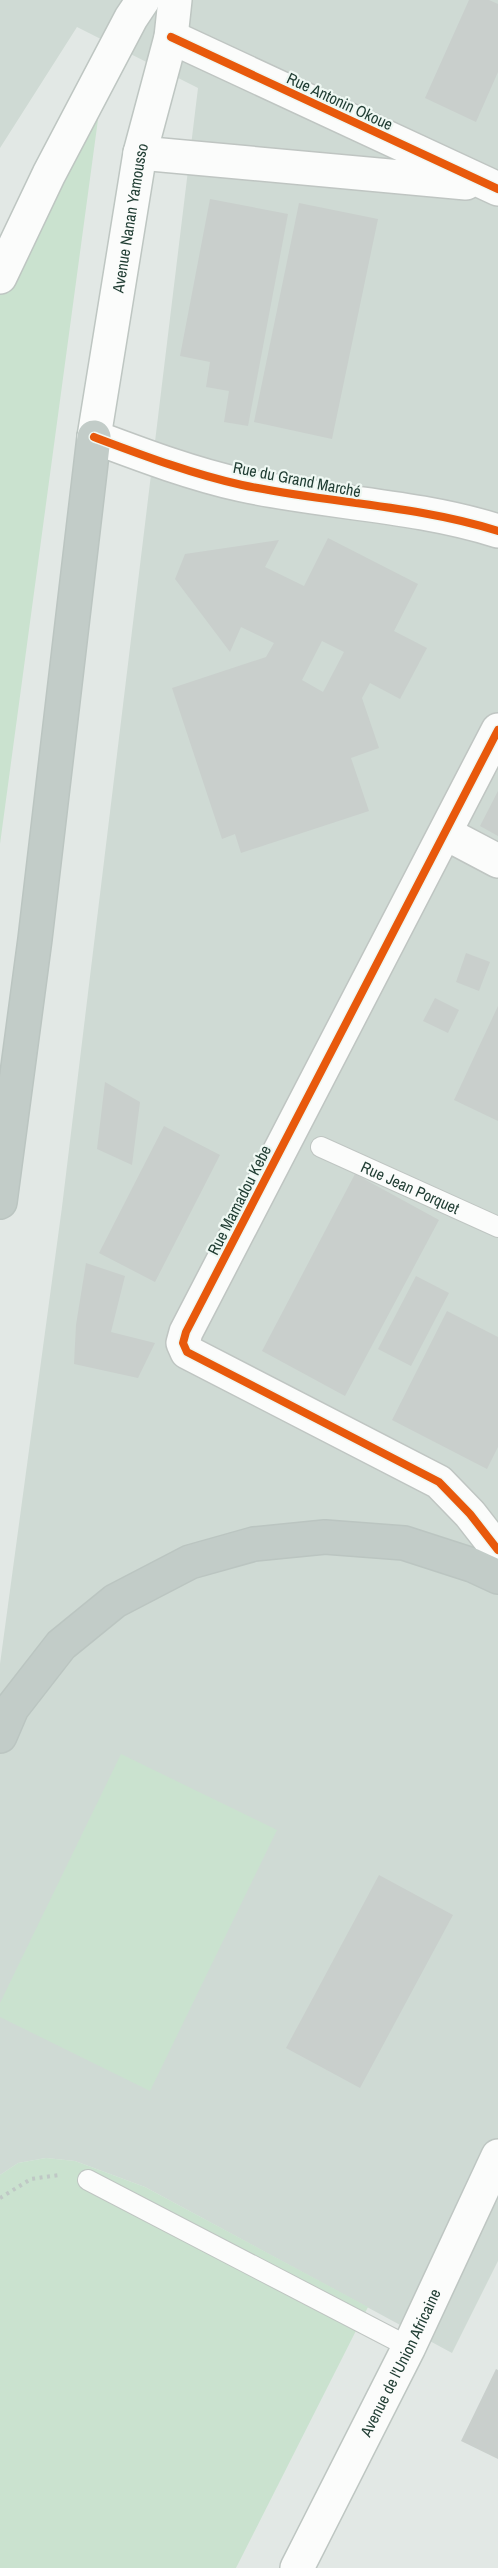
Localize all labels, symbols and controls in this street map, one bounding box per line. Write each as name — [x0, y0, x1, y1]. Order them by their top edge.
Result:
street label: Rue Antonin Okoue — [283, 67, 397, 135]
street label: Avenue Nanan Yamousso — [106, 141, 153, 295]
street label: Rue du Grand Marché — [231, 456, 363, 502]
street label: Rue Mamadou Kebe — [202, 1141, 276, 1259]
street label: Rue Jean Porquet — [358, 1156, 463, 1219]
street label: Avenue de l'Union Africaine — [354, 2285, 446, 2441]

